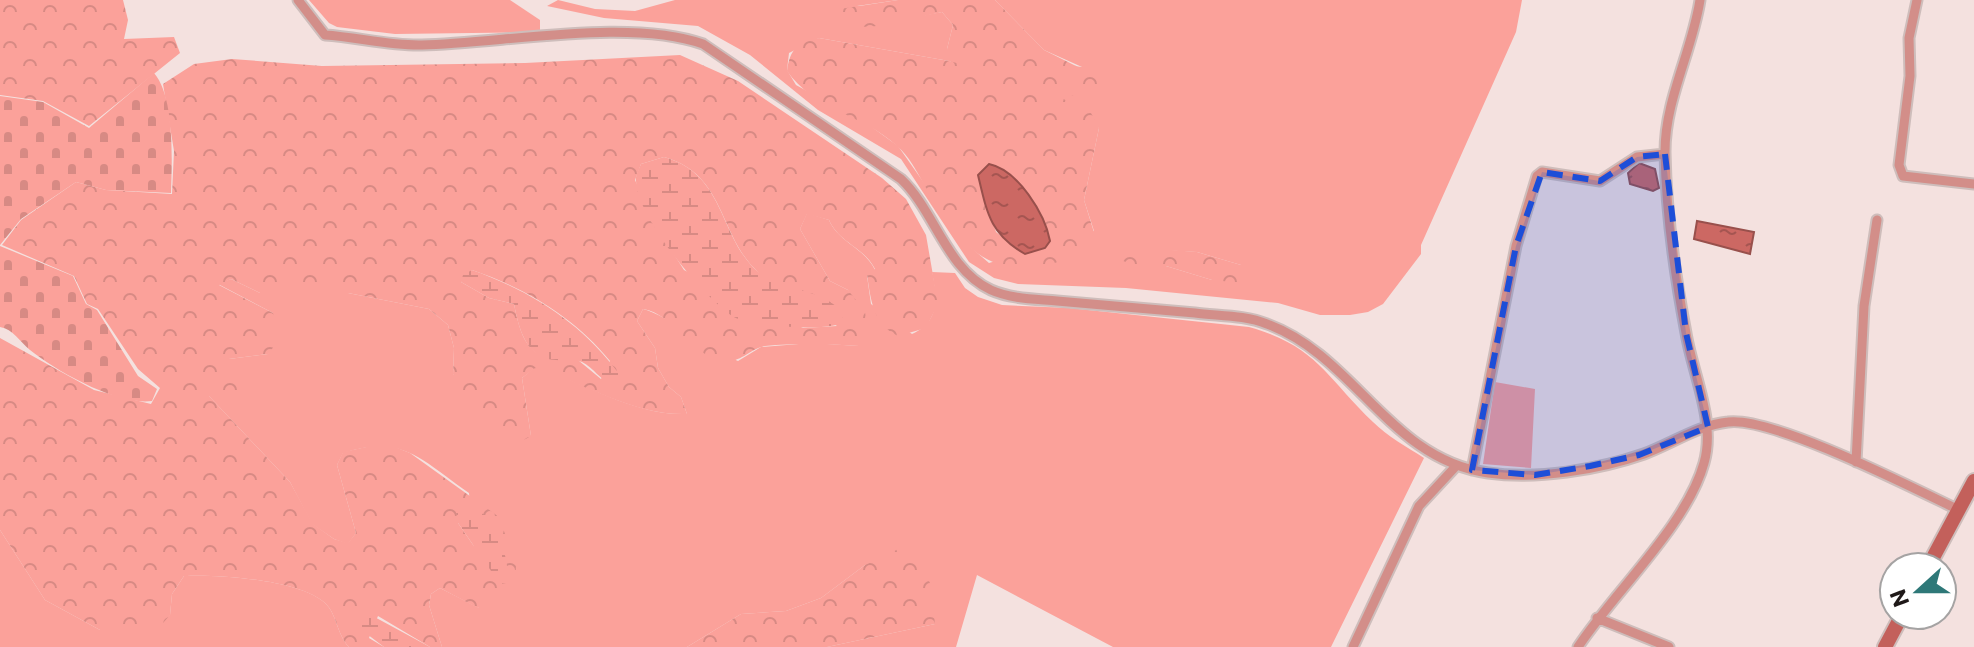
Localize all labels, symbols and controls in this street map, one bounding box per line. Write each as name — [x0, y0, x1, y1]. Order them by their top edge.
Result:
north arrow — [1878, 551, 1958, 631]
text: N — [1883, 586, 1914, 611]

